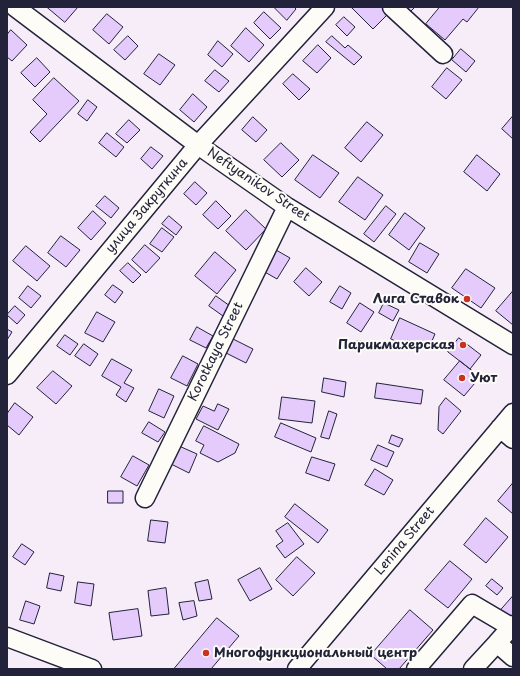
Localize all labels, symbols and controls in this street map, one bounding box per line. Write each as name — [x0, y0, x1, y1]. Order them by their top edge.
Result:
street label: Neftyanikov Street — [204, 145, 312, 225]
street label: улица Закруткина — [103, 155, 191, 257]
place label: Лига Ставок — [373, 291, 459, 307]
marker: Лига Ставок — [462, 294, 472, 304]
street label: Korotkaya Street — [185, 300, 247, 404]
place label: Парикмахерская — [338, 337, 455, 353]
marker: Парикмахерская — [458, 340, 468, 350]
place label: Уют — [470, 370, 497, 386]
marker: Уют — [457, 373, 467, 383]
street label: Lenina Street — [372, 504, 438, 578]
place label: Многофункциональный центр — [214, 645, 417, 661]
marker: Многофункциональный центр — [201, 648, 211, 658]

